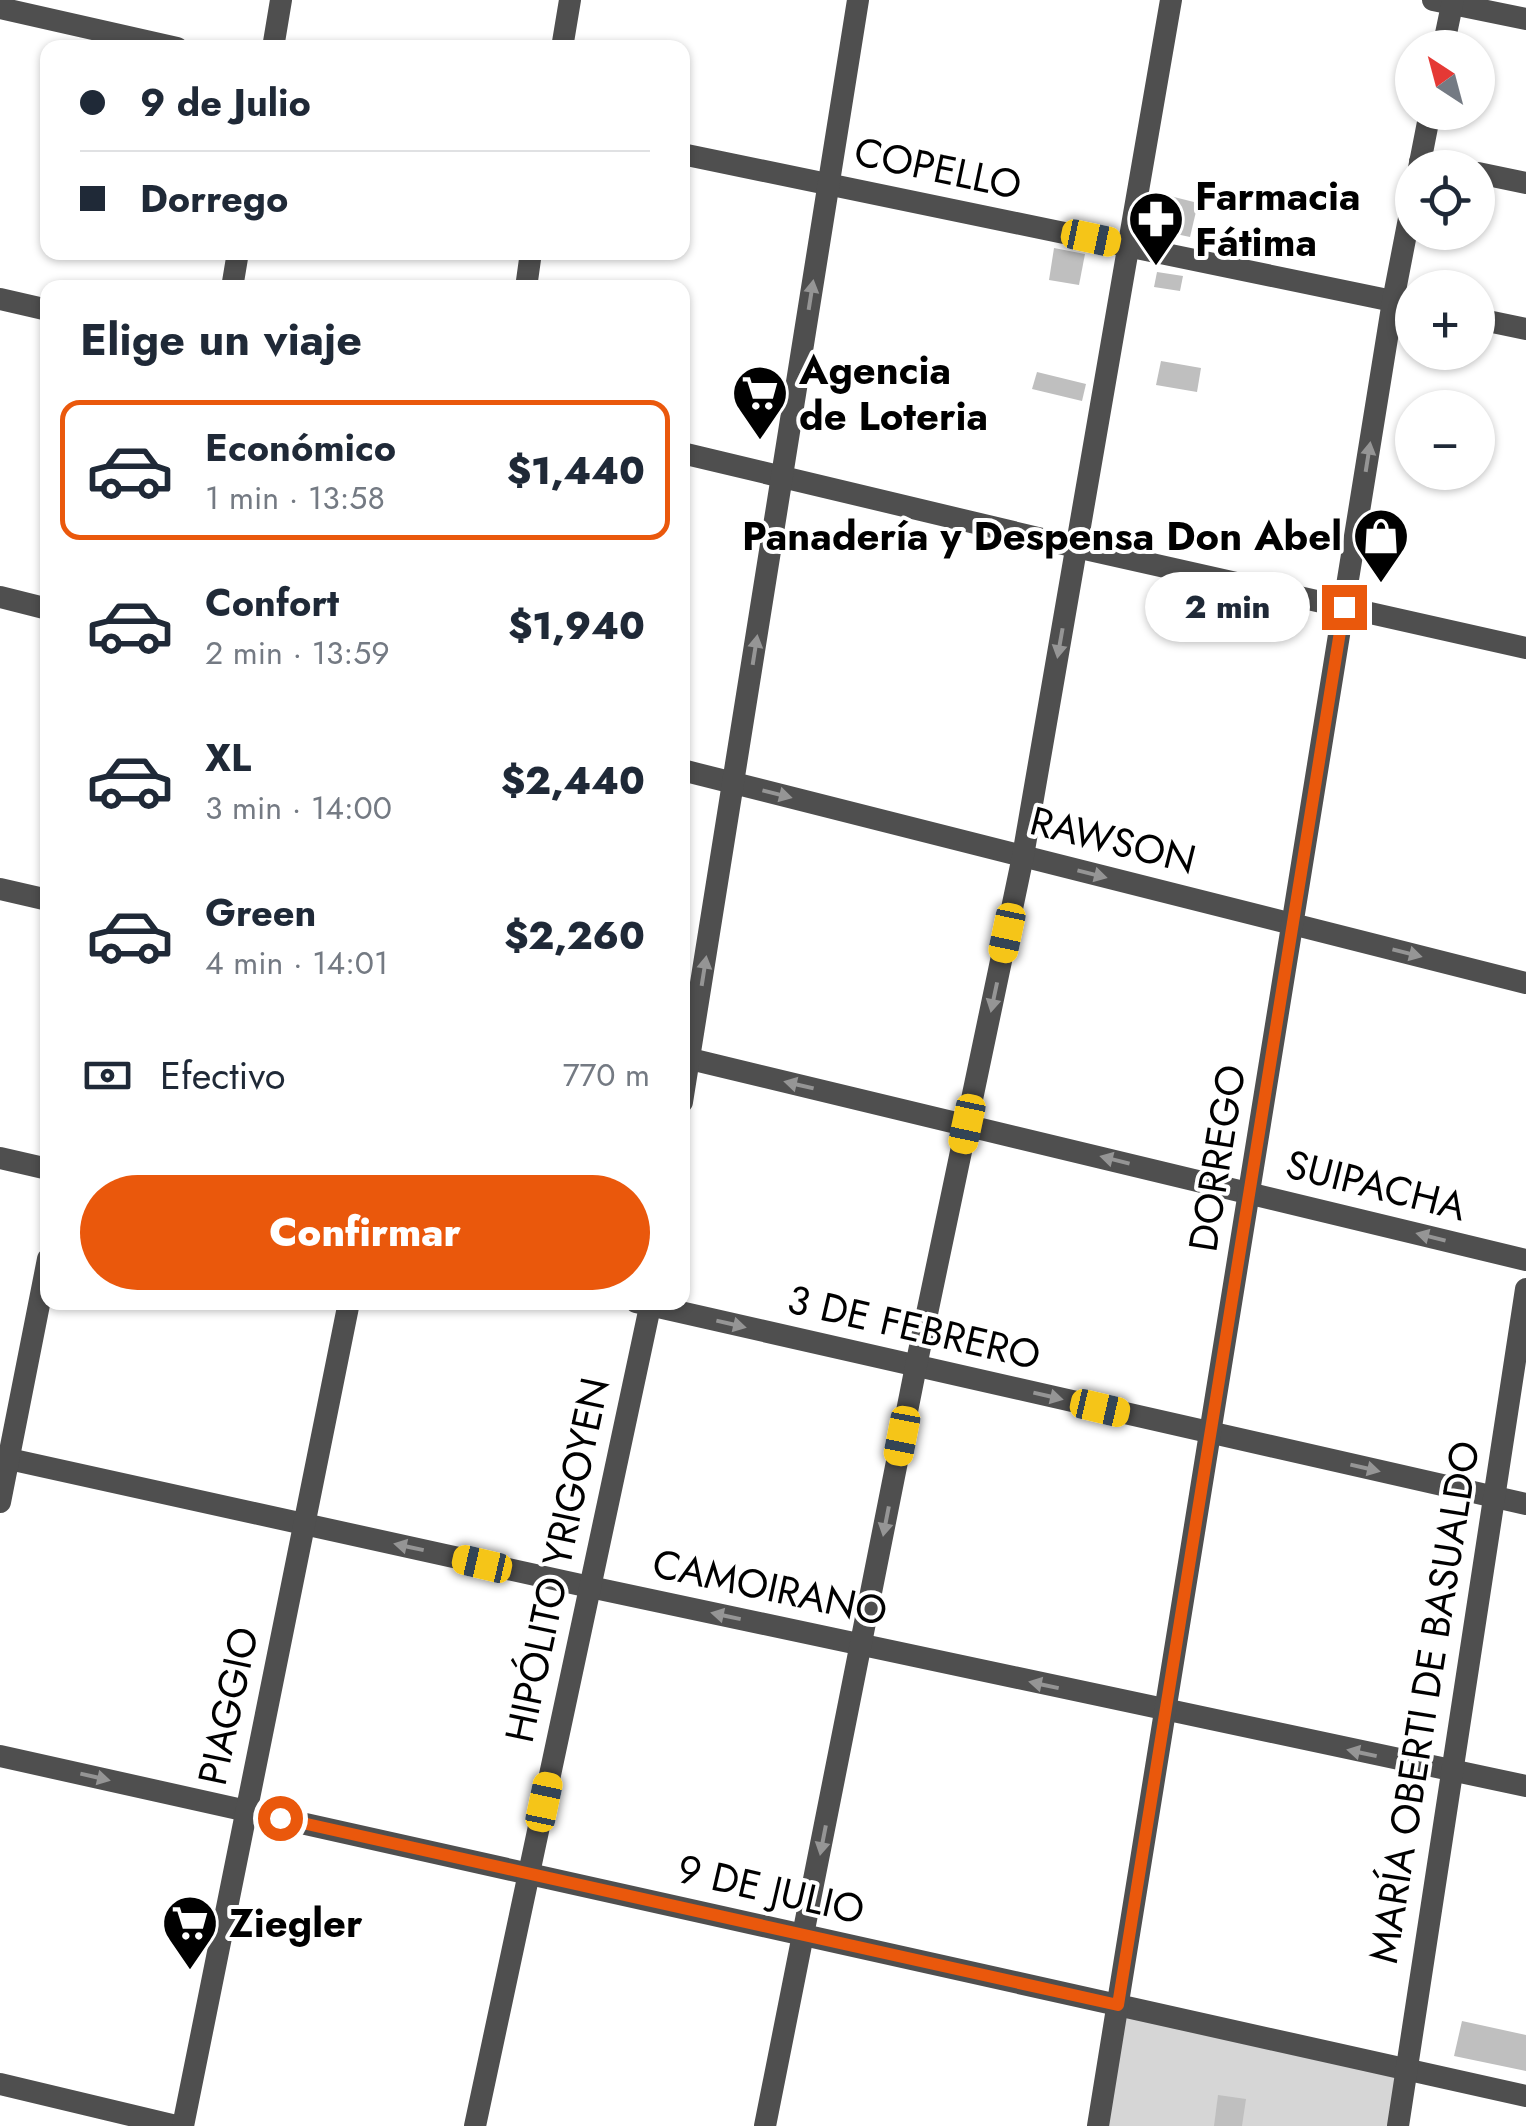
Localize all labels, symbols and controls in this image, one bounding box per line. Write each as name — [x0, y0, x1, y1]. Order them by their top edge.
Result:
north arrow — [1395, 30, 1495, 130]
map controls — [1395, 30, 1495, 490]
text: 9 de Julio — [140, 75, 311, 130]
street label: COPELLO — [849, 122, 1027, 214]
button: locate — [1395, 150, 1495, 250]
place label: Farmacia Fátima — [1195, 167, 1361, 271]
text: Dorrego — [140, 171, 288, 226]
pharmacy icon: Farmacia Fátima — [1126, 189, 1186, 268]
car — [1059, 217, 1123, 259]
button: + — [1395, 270, 1495, 370]
one-way arrow — [804, 278, 819, 310]
text: Elige un viaje — [80, 307, 362, 372]
place label: Agencia de Loteria — [798, 341, 988, 445]
supermarket icon: Agencia de Loteria — [730, 363, 790, 442]
button: − — [1395, 390, 1495, 490]
text: Económico — [205, 420, 396, 475]
icon: car — [85, 425, 175, 515]
one-way arrow — [1361, 441, 1376, 473]
text: $1,440 — [507, 443, 645, 498]
text: 1 min · 13:58 — [205, 475, 385, 521]
shop icon: Panadería y Despensa Don Abel — [1351, 506, 1411, 585]
place label: Panadería y Despensa Don Abel — [742, 507, 1342, 565]
callout: 2 min — [1144, 572, 1309, 642]
text: Confort — [205, 575, 339, 630]
icon: car — [85, 580, 175, 670]
text: 2 min — [1185, 584, 1270, 630]
route end — [1322, 585, 1367, 630]
text: $1,940 — [508, 598, 645, 653]
one-way arrow — [1052, 628, 1067, 659]
text: 2 min · 13:59 — [205, 630, 390, 676]
one-way arrow — [748, 634, 763, 665]
text: XL — [205, 730, 251, 785]
icon: car — [85, 735, 175, 825]
text: $2,440 — [501, 753, 645, 808]
text: 3 min · 14:00 — [205, 785, 392, 831]
one-way arrow — [762, 787, 793, 802]
street label: RAWSON — [1024, 791, 1202, 889]
one-way arrow — [1077, 866, 1108, 882]
text: Green — [205, 885, 316, 940]
icon: car — [85, 890, 175, 980]
car — [986, 901, 1028, 965]
text: $2,260 — [504, 908, 645, 963]
text: 4 min · 14:01 — [205, 940, 388, 986]
one-way arrow — [1392, 946, 1423, 962]
one-way arrow — [696, 955, 712, 986]
one-way arrow — [985, 982, 1001, 1013]
icon: cash — [80, 1048, 135, 1103]
text: Efectivo — [160, 1048, 285, 1103]
text: 770 m — [563, 1052, 650, 1098]
street label: DORREGO — [1174, 1061, 1260, 1255]
one-way arrow — [783, 1077, 814, 1092]
car — [946, 1092, 988, 1156]
street label: SUIPACHA — [1280, 1135, 1473, 1235]
one-way arrow — [1099, 1152, 1130, 1167]
button: Confirmar — [80, 1175, 650, 1290]
one-way arrow — [1415, 1229, 1446, 1244]
street label: 3 DE FEBRERO — [782, 1270, 1046, 1384]
one-way arrow — [716, 1317, 747, 1332]
street label: HIPÓLITO YRIGOYEN — [490, 1372, 624, 1748]
car — [1067, 1387, 1133, 1429]
one-way arrow — [1033, 1389, 1064, 1404]
car — [882, 1404, 922, 1468]
street label: MARÍA OBERTI DE BASUALDO — [1354, 1437, 1494, 1967]
one-way arrow — [1350, 1461, 1381, 1476]
one-way arrow — [877, 1506, 893, 1537]
street label: CAMOIRANO — [647, 1534, 893, 1640]
one-way arrow — [393, 1539, 424, 1555]
car — [449, 1543, 515, 1585]
one-way arrow — [710, 1608, 741, 1624]
street label: PIAGGIO — [183, 1622, 273, 1790]
one-way arrow — [1028, 1676, 1059, 1692]
one-way arrow — [1346, 1744, 1377, 1760]
one-way arrow — [80, 1770, 111, 1785]
car — [523, 1770, 565, 1834]
route start — [258, 1796, 303, 1841]
one-way arrow — [815, 1825, 831, 1856]
street label: 9 DE JULIO — [672, 1839, 870, 1939]
supermarket icon: Ziegler — [160, 1893, 220, 1972]
place label: Ziegler — [229, 1894, 363, 1952]

